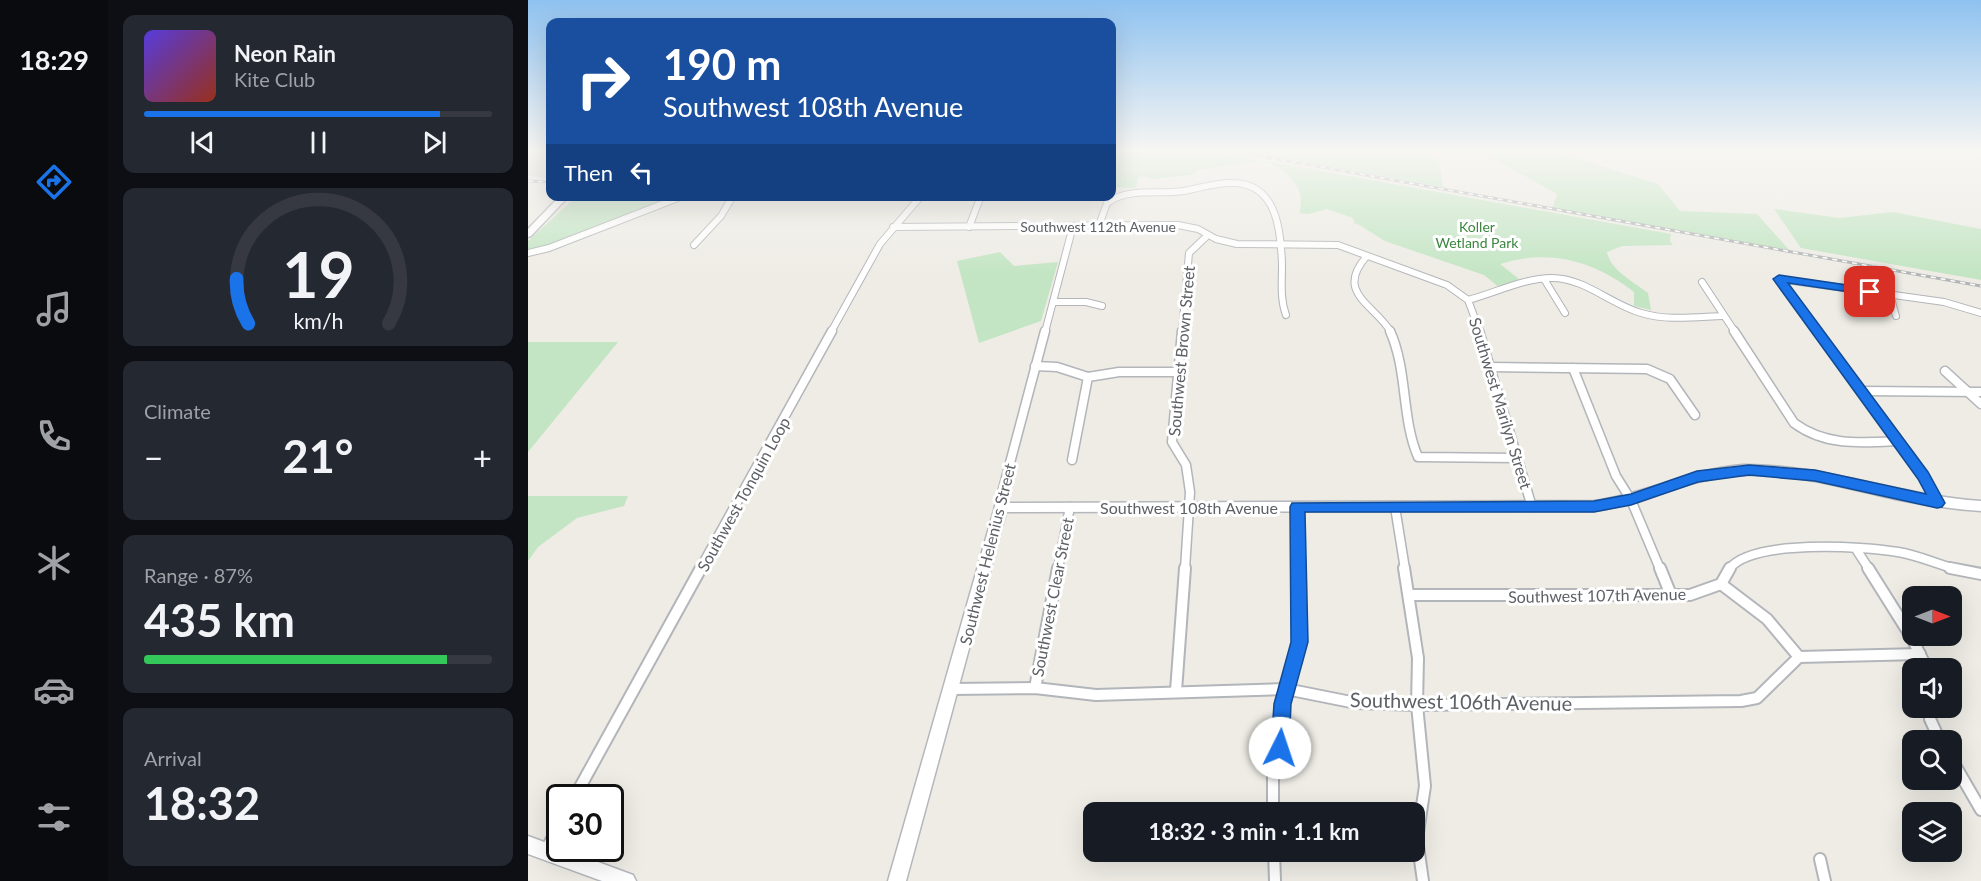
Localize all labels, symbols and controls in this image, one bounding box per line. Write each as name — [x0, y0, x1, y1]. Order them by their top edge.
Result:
text: 190 m — [663, 39, 781, 89]
text: Neon Rain — [234, 40, 336, 67]
icon: right — [564, 42, 642, 120]
text: 18:29 — [19, 43, 89, 76]
text: Kite Club — [234, 67, 315, 91]
text: Southwest 108th Avenue — [663, 90, 963, 123]
icon: previous — [186, 126, 219, 159]
icon: pause — [302, 126, 335, 159]
icon: next — [418, 126, 451, 159]
icon: left — [625, 156, 658, 189]
text: Then — [564, 159, 613, 186]
icon: directions — [33, 161, 75, 203]
street label: Southwest 112th Avenue — [1020, 218, 1176, 235]
park label: Koller Wetland Park — [1436, 218, 1519, 251]
text: 19 — [282, 236, 354, 311]
street label: Southwest Brown Street — [1164, 265, 1198, 437]
pin — [1844, 266, 1895, 317]
icon: arrive — [1853, 275, 1886, 308]
icon: music — [33, 288, 75, 330]
text: km/h — [293, 309, 343, 335]
street label: Southwest Marilyn Street — [1466, 315, 1536, 491]
text: Climate — [144, 399, 211, 423]
street label: Southwest Tonquin Loop — [693, 414, 793, 574]
icon: phone — [33, 415, 75, 457]
text: 21° — [283, 429, 353, 483]
text: − — [144, 437, 163, 477]
text: + — [473, 437, 492, 477]
street label: Southwest Helenius Street — [955, 461, 1019, 647]
street label: Southwest 108th Avenue — [1100, 498, 1278, 517]
street label: Southwest Clear Street — [1027, 516, 1077, 678]
icon: climate — [33, 542, 75, 584]
text: Range · 87% — [144, 563, 253, 587]
street label: Southwest 107th Avenue — [1508, 584, 1686, 606]
north arrow — [1902, 586, 1962, 646]
map controls — [1902, 586, 1962, 862]
text: 435 km — [144, 593, 295, 647]
button: sound — [1902, 658, 1962, 718]
icon: car — [33, 669, 75, 711]
street label: Southwest 106th Avenue — [1350, 687, 1572, 715]
position arrow — [1248, 716, 1312, 780]
button: search — [1902, 730, 1962, 790]
text: Arrival — [144, 746, 202, 770]
text: 18:32 — [144, 776, 260, 830]
speed limit sign: 30 — [546, 784, 624, 862]
icon: filters — [33, 796, 75, 838]
button: layers — [1902, 802, 1962, 862]
text: 18:32 · 3 min · 1.1 km — [1149, 818, 1359, 845]

